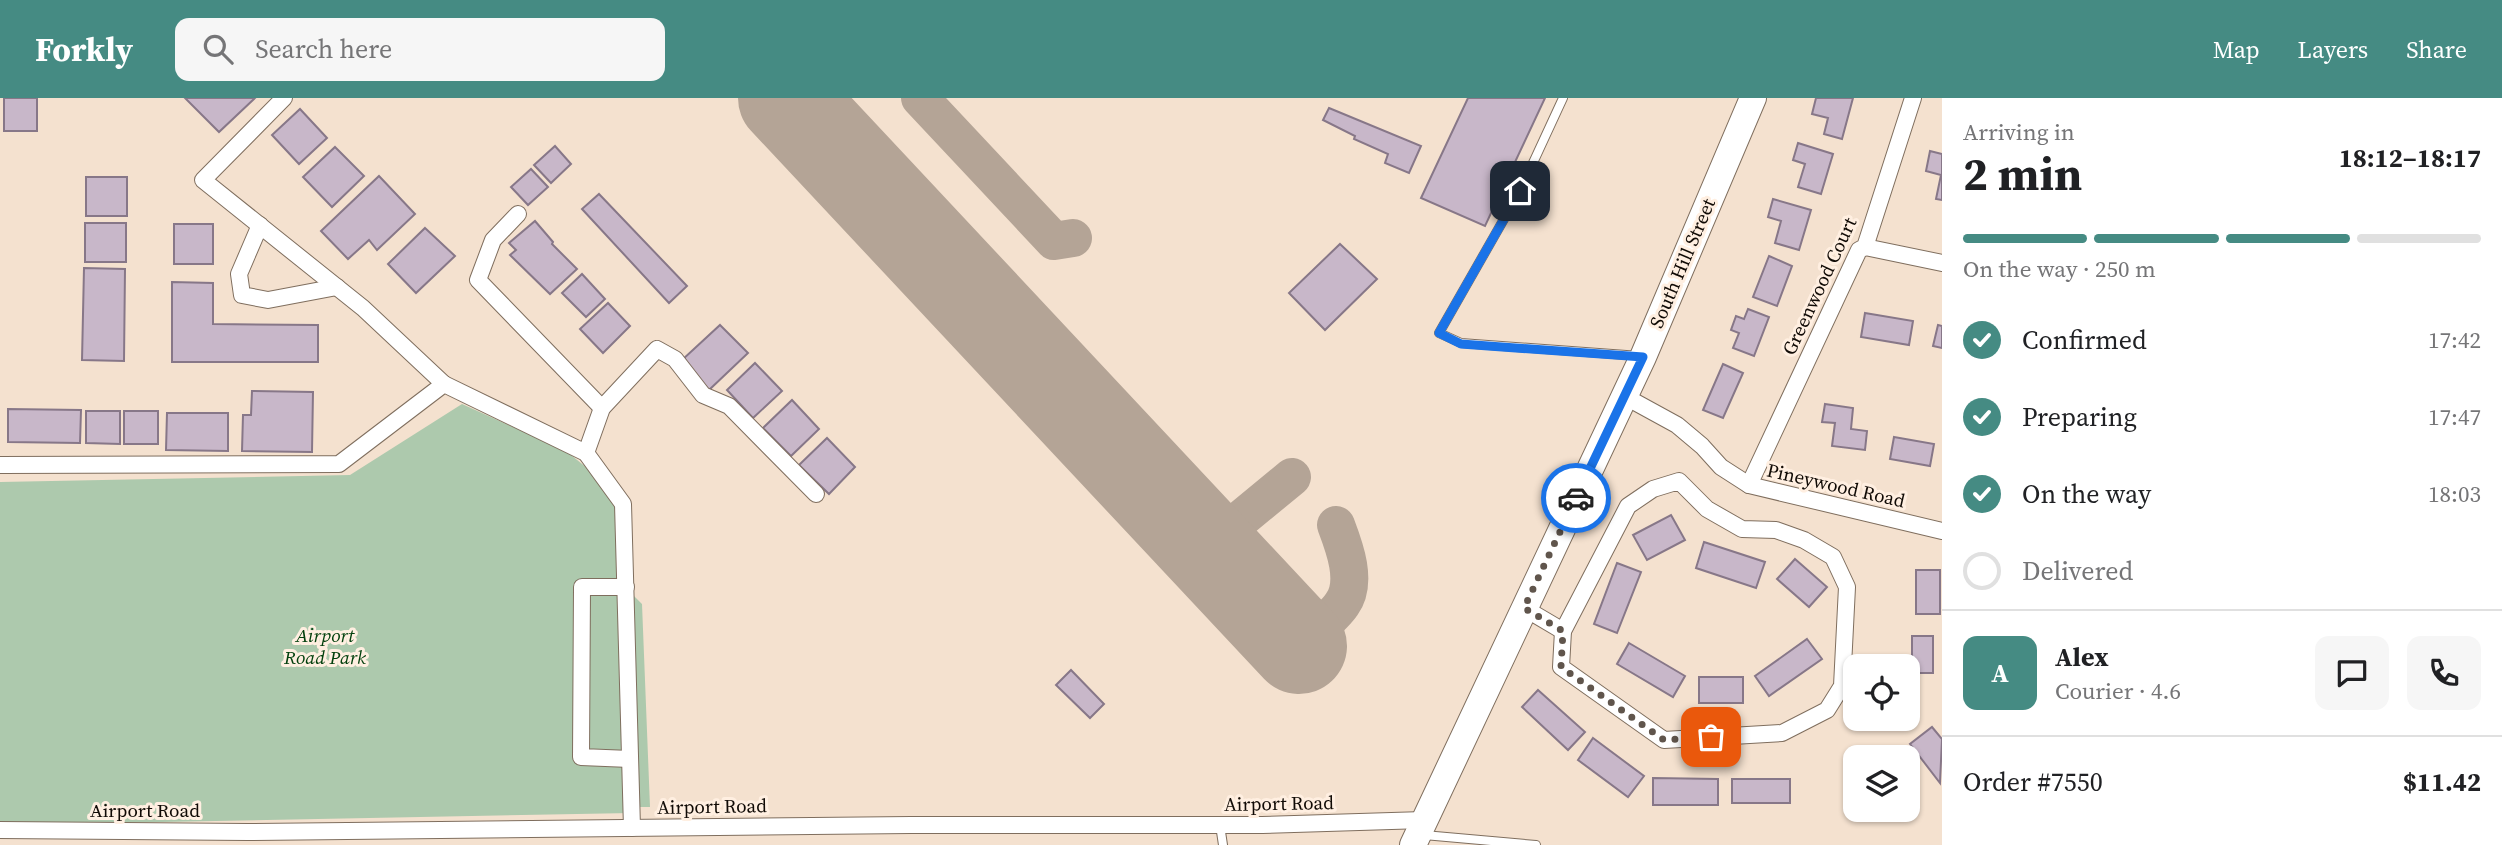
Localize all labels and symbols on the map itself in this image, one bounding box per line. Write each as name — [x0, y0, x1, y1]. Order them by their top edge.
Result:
pin — [1490, 161, 1550, 221]
street label: South Hill Street — [1643, 193, 1721, 332]
street label: Greenwood Court — [1776, 212, 1863, 359]
street label: Pineywood Road — [1764, 456, 1908, 514]
courier — [1541, 463, 1611, 533]
park label: Airport Road Park — [283, 622, 366, 670]
pin — [1681, 707, 1741, 767]
street label: Airport Road — [1224, 789, 1334, 817]
street label: Airport Road — [657, 792, 767, 820]
street label: Airport Road — [90, 797, 200, 823]

